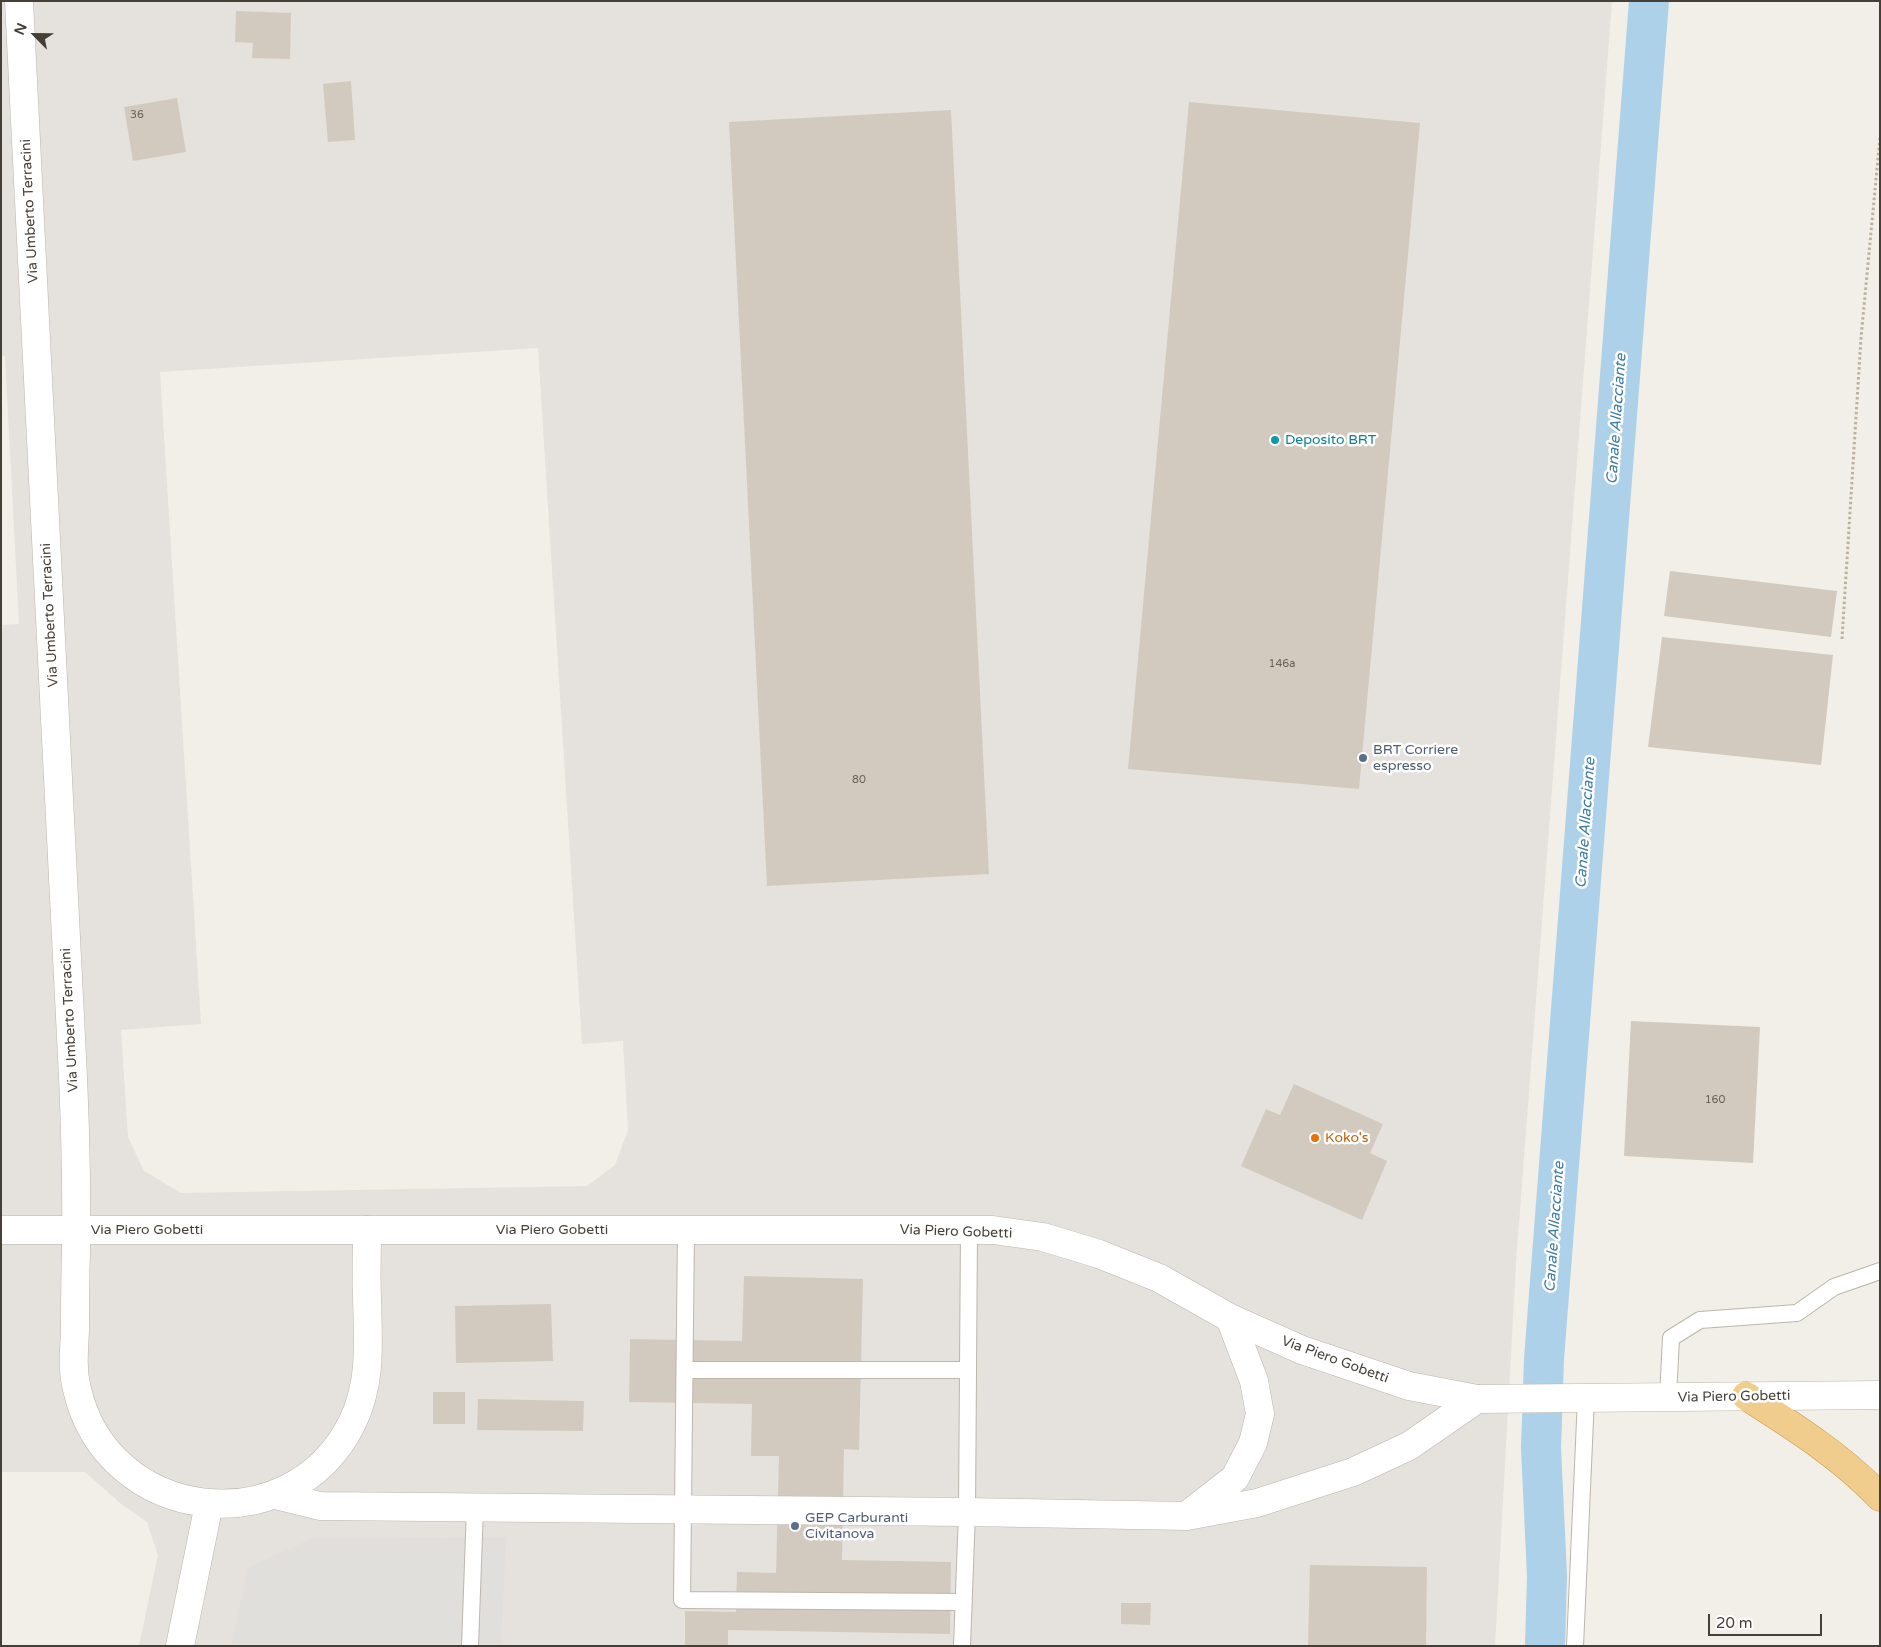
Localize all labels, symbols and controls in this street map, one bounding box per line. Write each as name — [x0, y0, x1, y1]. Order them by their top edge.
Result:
north arrow — [10, 10, 60, 60]
text: N — [11, 20, 31, 37]
house number: 36 — [130, 108, 144, 122]
street label: Via Umberto Terracini — [18, 138, 42, 284]
water label: Canale Allacciante — [1603, 353, 1631, 485]
place label: Deposito BRT — [1285, 432, 1376, 448]
marker: Deposito BRT — [1269, 434, 1281, 446]
street label: Via Umberto Terracini — [38, 542, 62, 688]
house number: 146a — [1269, 657, 1295, 671]
place label: BRT Corriere espresso — [1373, 742, 1458, 774]
marker: BRT Corriere espresso — [1357, 752, 1369, 764]
water label: Canale Allacciante — [1572, 757, 1600, 889]
house number: 80 — [852, 773, 866, 787]
street label: Via Umberto Terracini — [58, 947, 82, 1093]
house number: 160 — [1705, 1093, 1725, 1107]
place label: Koko's — [1325, 1130, 1369, 1146]
marker: Koko's — [1309, 1132, 1321, 1144]
water label: Canale Allacciante — [1541, 1161, 1569, 1293]
street label: Via Piero Gobetti — [91, 1222, 203, 1238]
street label: Via Piero Gobetti — [496, 1222, 608, 1238]
street label: Via Piero Gobetti — [899, 1222, 1013, 1242]
street label: Via Piero Gobetti — [1279, 1333, 1391, 1387]
street label: Via Piero Gobetti — [1678, 1388, 1790, 1406]
place label: GEP Carburanti Civitanova — [805, 1510, 908, 1542]
marker: GEP Carburanti Civitanova — [789, 1520, 801, 1532]
scale bar — [1711, 1604, 1825, 1636]
text: 20 m — [1716, 1614, 1753, 1632]

